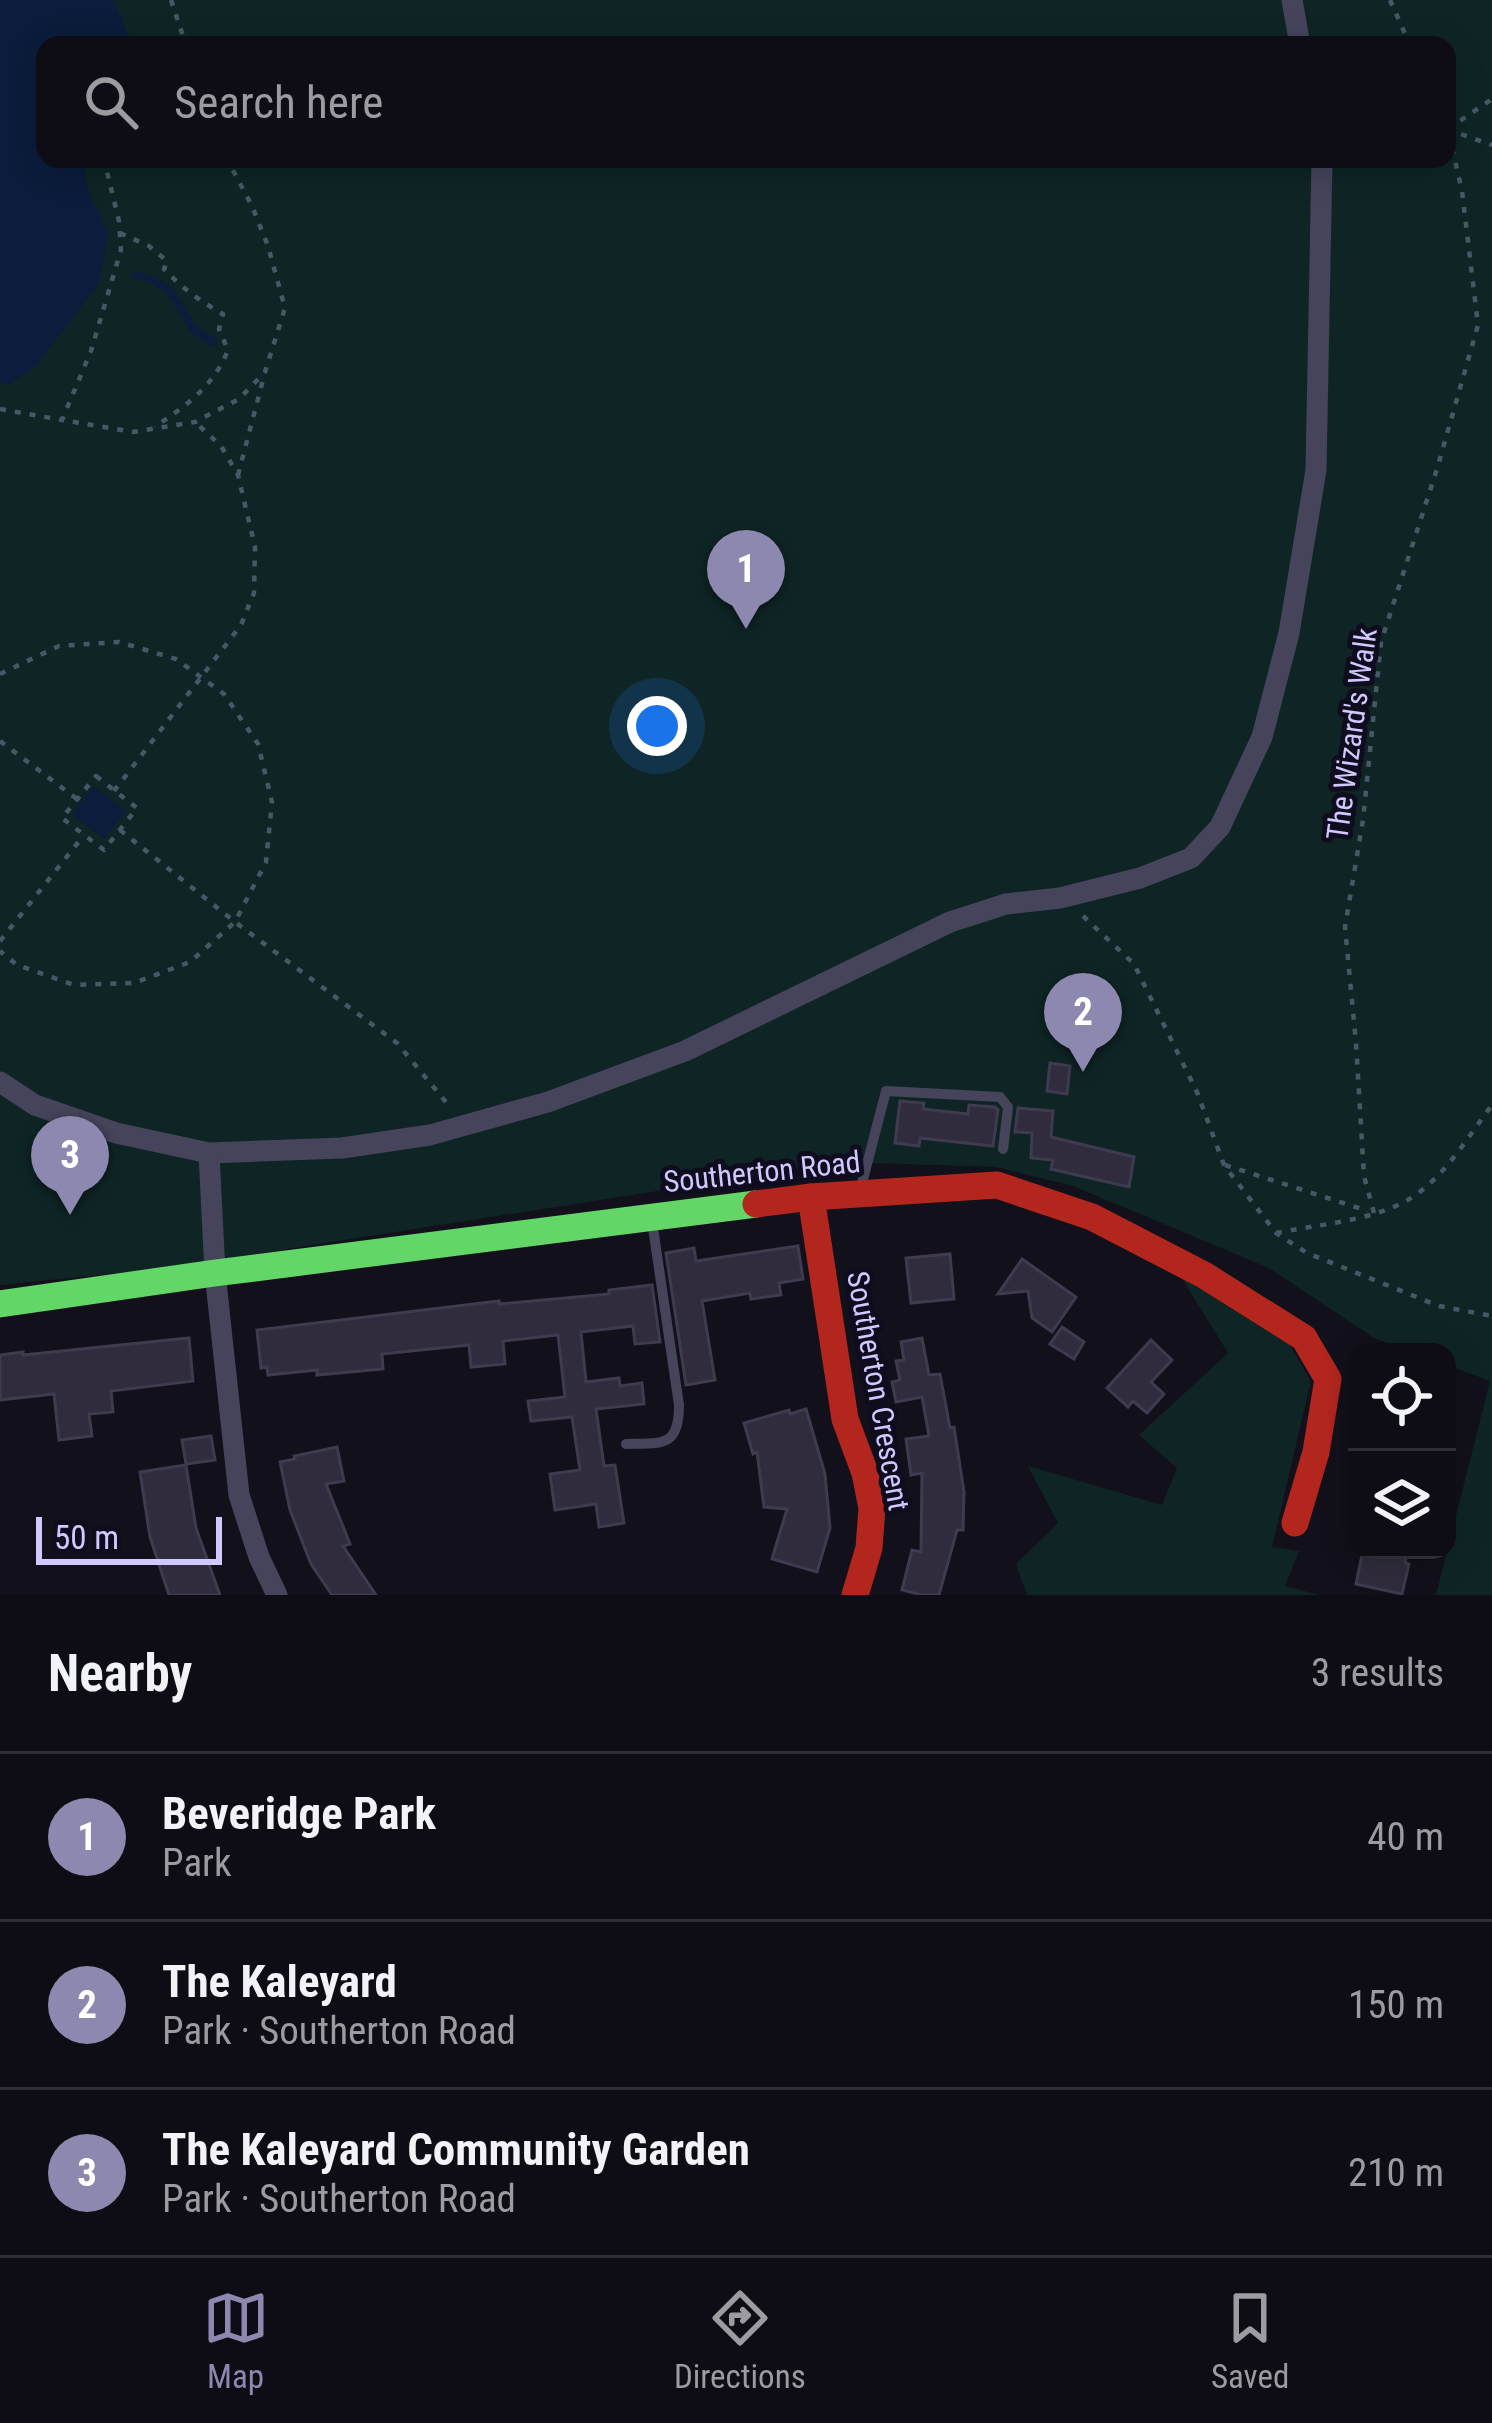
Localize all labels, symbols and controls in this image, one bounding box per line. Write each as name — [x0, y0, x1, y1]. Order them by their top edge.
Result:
search box — [36, 36, 1456, 168]
icon: search — [78, 69, 144, 135]
text: Search here — [174, 76, 383, 129]
pin: 1 — [707, 530, 785, 629]
street label: The Wizard's Walk — [1319, 625, 1384, 842]
your location — [627, 696, 687, 756]
pin: 2 — [1044, 973, 1122, 1072]
pin: 3 — [31, 1116, 109, 1215]
street label: Southerton Road — [662, 1144, 862, 1199]
street label: Southerton Crescent — [840, 1269, 917, 1513]
map controls — [1348, 1343, 1456, 1559]
button: locate — [1348, 1343, 1456, 1451]
button: layers — [1348, 1451, 1456, 1559]
scale bar — [36, 1511, 222, 1564]
text: 50 m — [54, 1518, 119, 1557]
text: Nearby — [48, 1644, 192, 1703]
text: 3 results — [1311, 1650, 1444, 1696]
text: Beveridge Park — [162, 1787, 436, 1840]
text: 1 — [77, 1814, 97, 1860]
text: 40 m — [1367, 1814, 1444, 1860]
text: Park — [162, 1840, 232, 1886]
text: The Kaleyard — [162, 1955, 397, 2008]
text: 2 — [77, 1982, 97, 2028]
text: 150 m — [1348, 1982, 1444, 2028]
text: Park · Southerton Road — [162, 2008, 516, 2054]
text: The Kaleyard Community Garden — [162, 2123, 750, 2176]
text: 3 — [77, 2150, 97, 2196]
text: 210 m — [1348, 2150, 1444, 2196]
text: Park · Southerton Road — [162, 2176, 516, 2222]
tab: Map — [203, 2285, 269, 2396]
tab: Directions — [674, 2285, 806, 2396]
tab: Saved — [1211, 2285, 1289, 2396]

